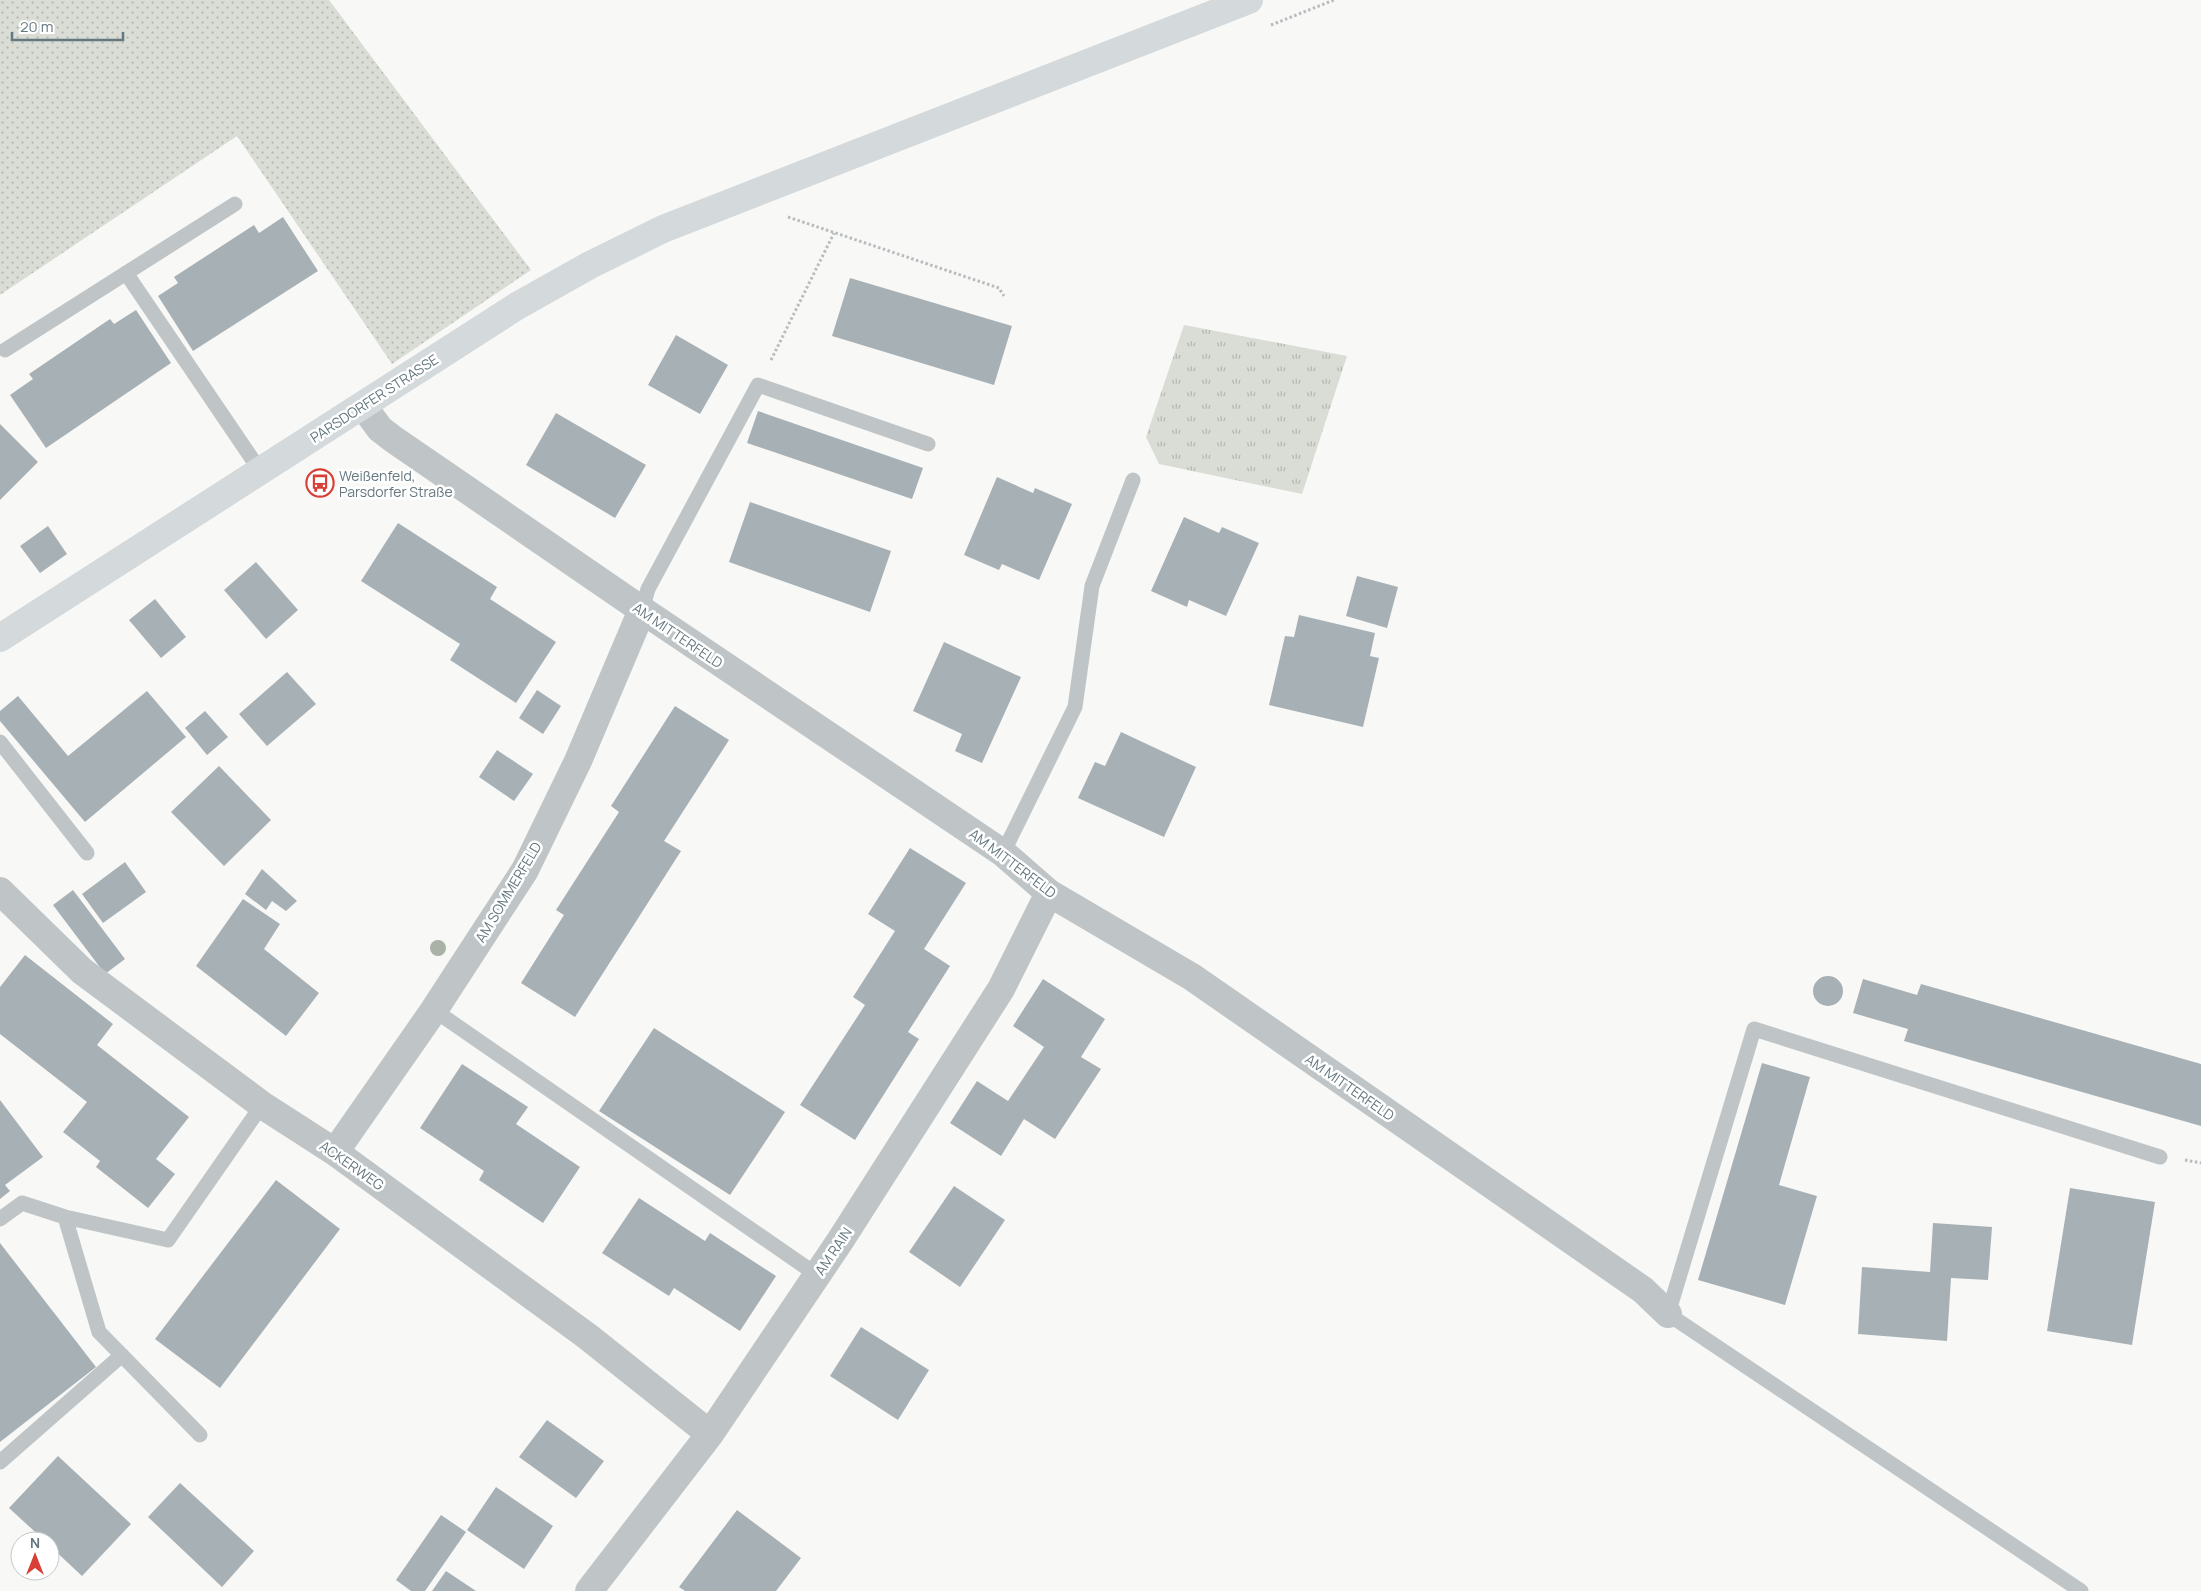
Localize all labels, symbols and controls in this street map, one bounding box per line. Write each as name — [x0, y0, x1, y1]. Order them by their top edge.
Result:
scale bar — [12, 10, 124, 42]
text: 20 m — [20, 16, 53, 37]
street label: PARSDORFER STRASSE — [306, 349, 442, 447]
place label: Weißenfeld, Parsdorfer Straße — [339, 466, 453, 501]
bus stop icon: Weißenfeld, Parsdorfer Straße — [305, 468, 335, 498]
street label: AM MITTERFELD — [629, 598, 727, 672]
street label: AM MITTERFELD — [966, 824, 1060, 902]
street label: AM SOMMERFELD — [470, 838, 546, 946]
street label: AM MITTERFELD — [1302, 1049, 1398, 1125]
street label: ACKERWEG — [316, 1136, 388, 1194]
street label: AM RAIN — [810, 1223, 856, 1279]
north arrow — [10, 1531, 60, 1581]
text: N — [30, 1533, 40, 1552]

